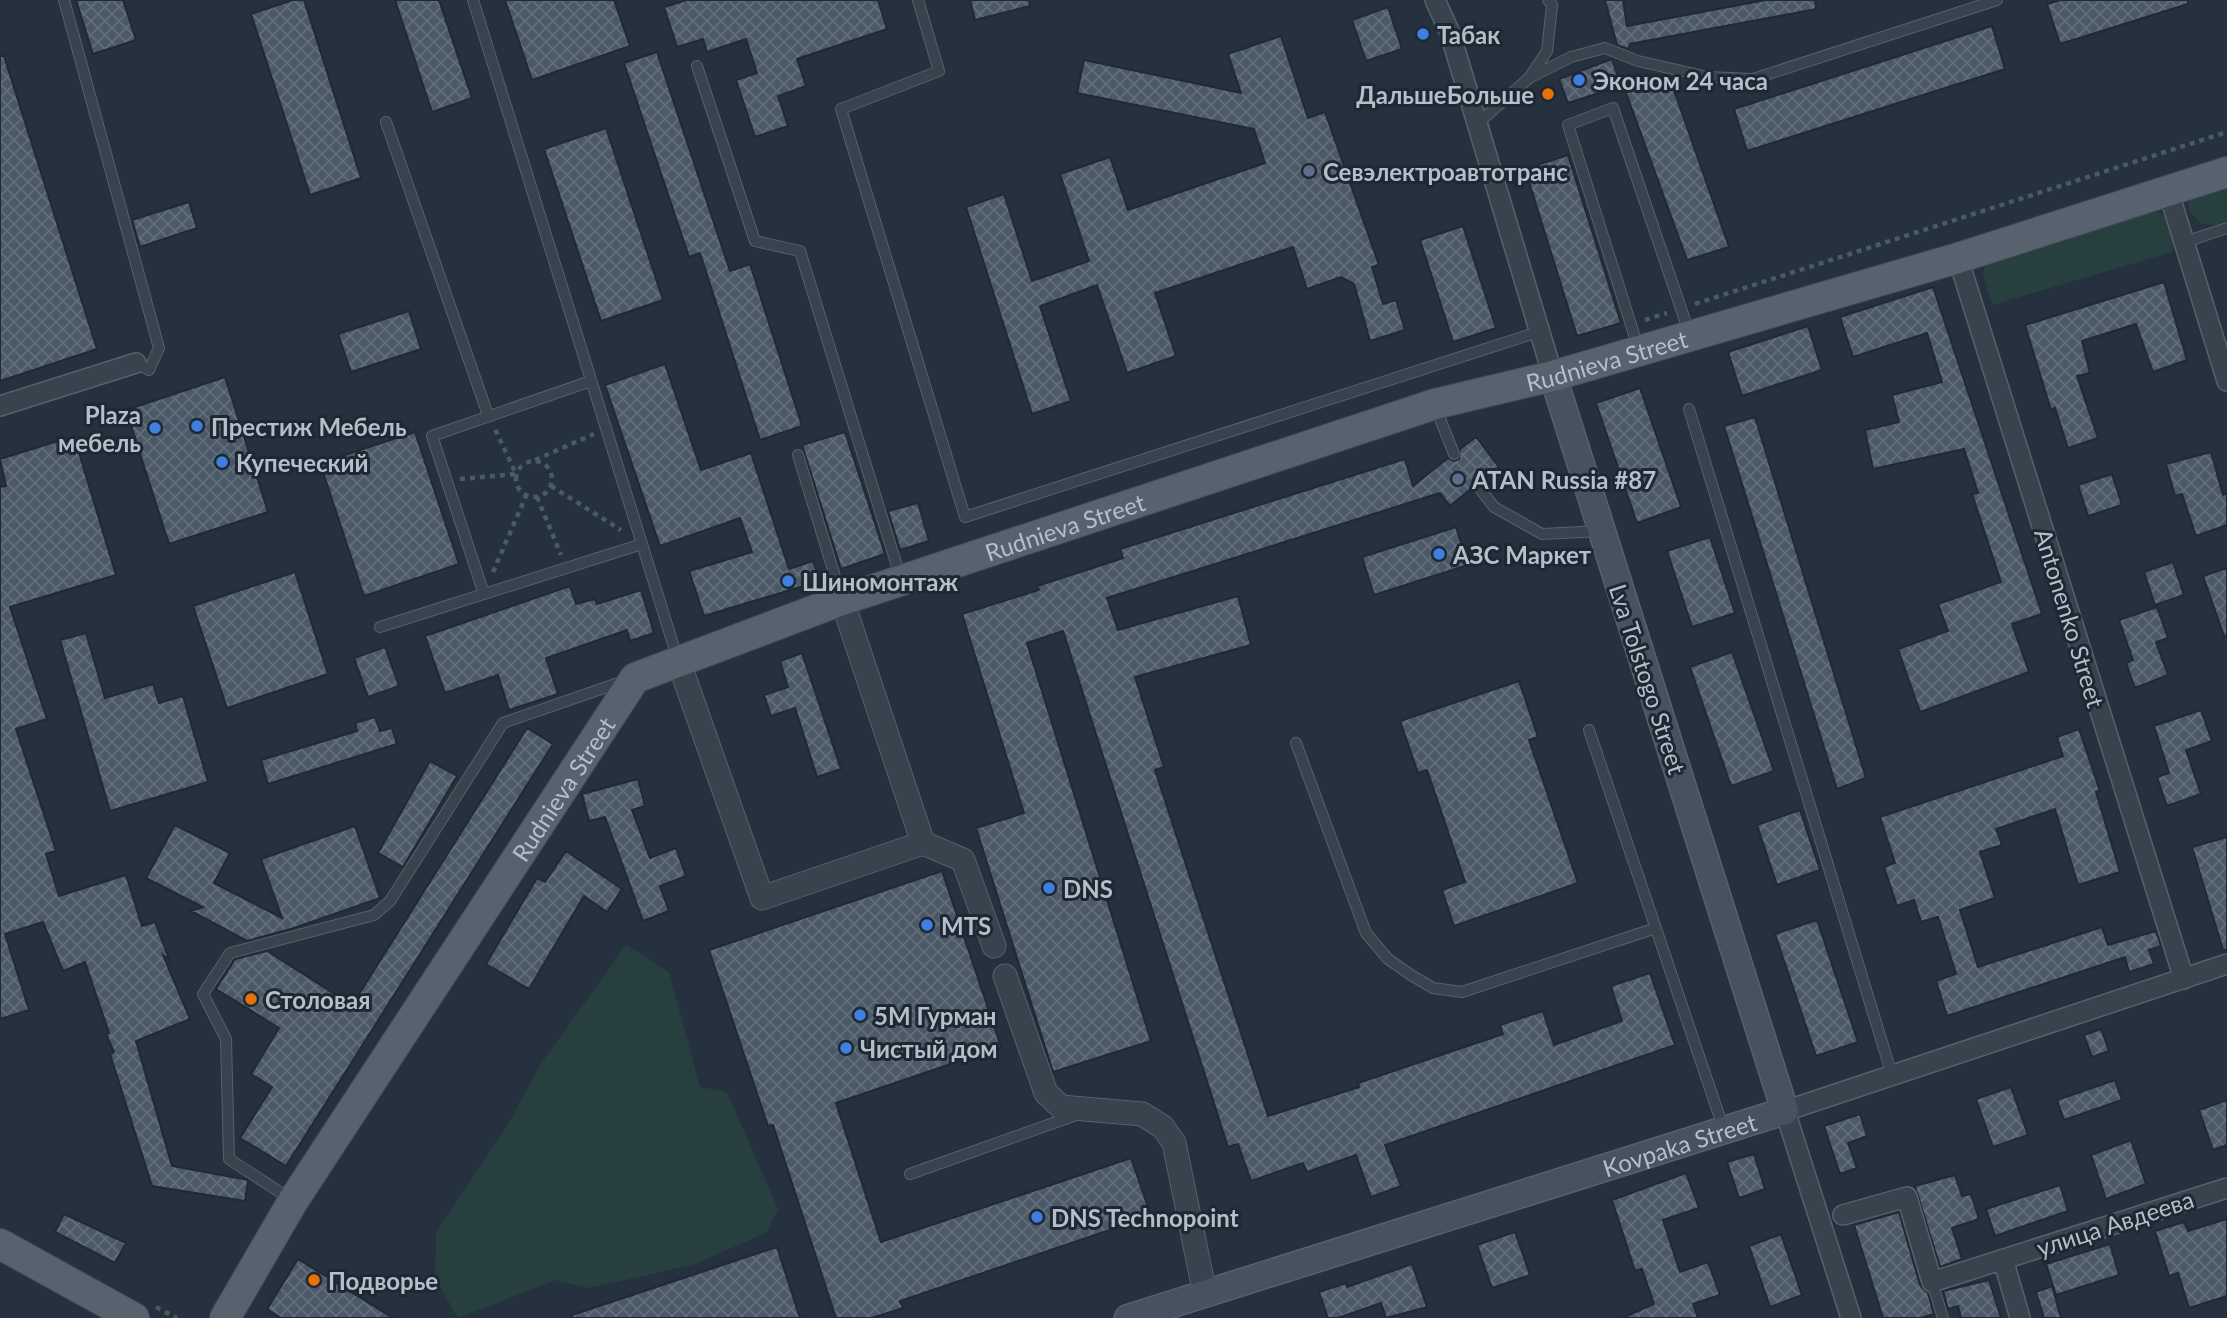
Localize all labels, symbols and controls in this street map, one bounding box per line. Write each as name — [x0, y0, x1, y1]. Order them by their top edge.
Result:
place label: Табак — [1437, 20, 1500, 49]
marker: Табак — [1415, 26, 1431, 42]
place label: Эконом 24 часа — [1593, 66, 1768, 95]
marker: Эконом 24 часа — [1571, 72, 1587, 88]
place label: ДальшеБольше — [1356, 80, 1534, 109]
marker: ДальшеБольше — [1540, 86, 1556, 102]
place label: Севэлектроавтотранс — [1323, 157, 1568, 186]
marker: Севэлектроавтотранс — [1301, 163, 1317, 179]
street label: Rudnieva Street — [1523, 323, 1691, 396]
place label: Plaza мебель — [58, 400, 141, 457]
place label: Престиж Мебель — [211, 412, 407, 441]
marker: Престиж Мебель — [189, 418, 205, 434]
marker: Plaza мебель — [147, 420, 163, 436]
place label: Купеческий — [236, 448, 369, 477]
marker: Купеческий — [214, 454, 230, 470]
place label: ATAN Russia #87 — [1471, 465, 1656, 494]
marker: ATAN Russia #87 — [1450, 471, 1466, 487]
street label: Rudnieva Street — [981, 486, 1149, 566]
street label: Antonenko Street — [2029, 525, 2111, 711]
place label: АЗС Маркет — [1452, 540, 1592, 569]
marker: АЗС Маркет — [1431, 546, 1447, 562]
place label: Шиномонтаж — [802, 567, 958, 596]
marker: Шиномонтаж — [780, 573, 796, 589]
street label: Lva Tolstogo Street — [1604, 580, 1692, 778]
street label: Rudnieva Street — [505, 711, 621, 866]
place label: DNS — [1063, 874, 1113, 903]
marker: DNS — [1041, 880, 1057, 896]
place label: MTS — [941, 911, 991, 940]
marker: MTS — [919, 917, 935, 933]
place label: Столовая — [265, 985, 370, 1014]
marker: Столовая — [243, 991, 259, 1007]
place label: 5М Гурман — [874, 1001, 997, 1030]
marker: 5М Гурман — [852, 1007, 868, 1023]
place label: Чистый дом — [860, 1034, 998, 1063]
marker: Чистый дом — [838, 1040, 854, 1056]
street label: Kovpaka Street — [1599, 1106, 1760, 1182]
street label: улица Авдеева — [2033, 1184, 2197, 1262]
place label: DNS Technopoint — [1051, 1203, 1239, 1232]
marker: DNS Technopoint — [1029, 1209, 1045, 1225]
place label: Подворье — [328, 1266, 438, 1295]
marker: Подворье — [306, 1272, 322, 1288]

